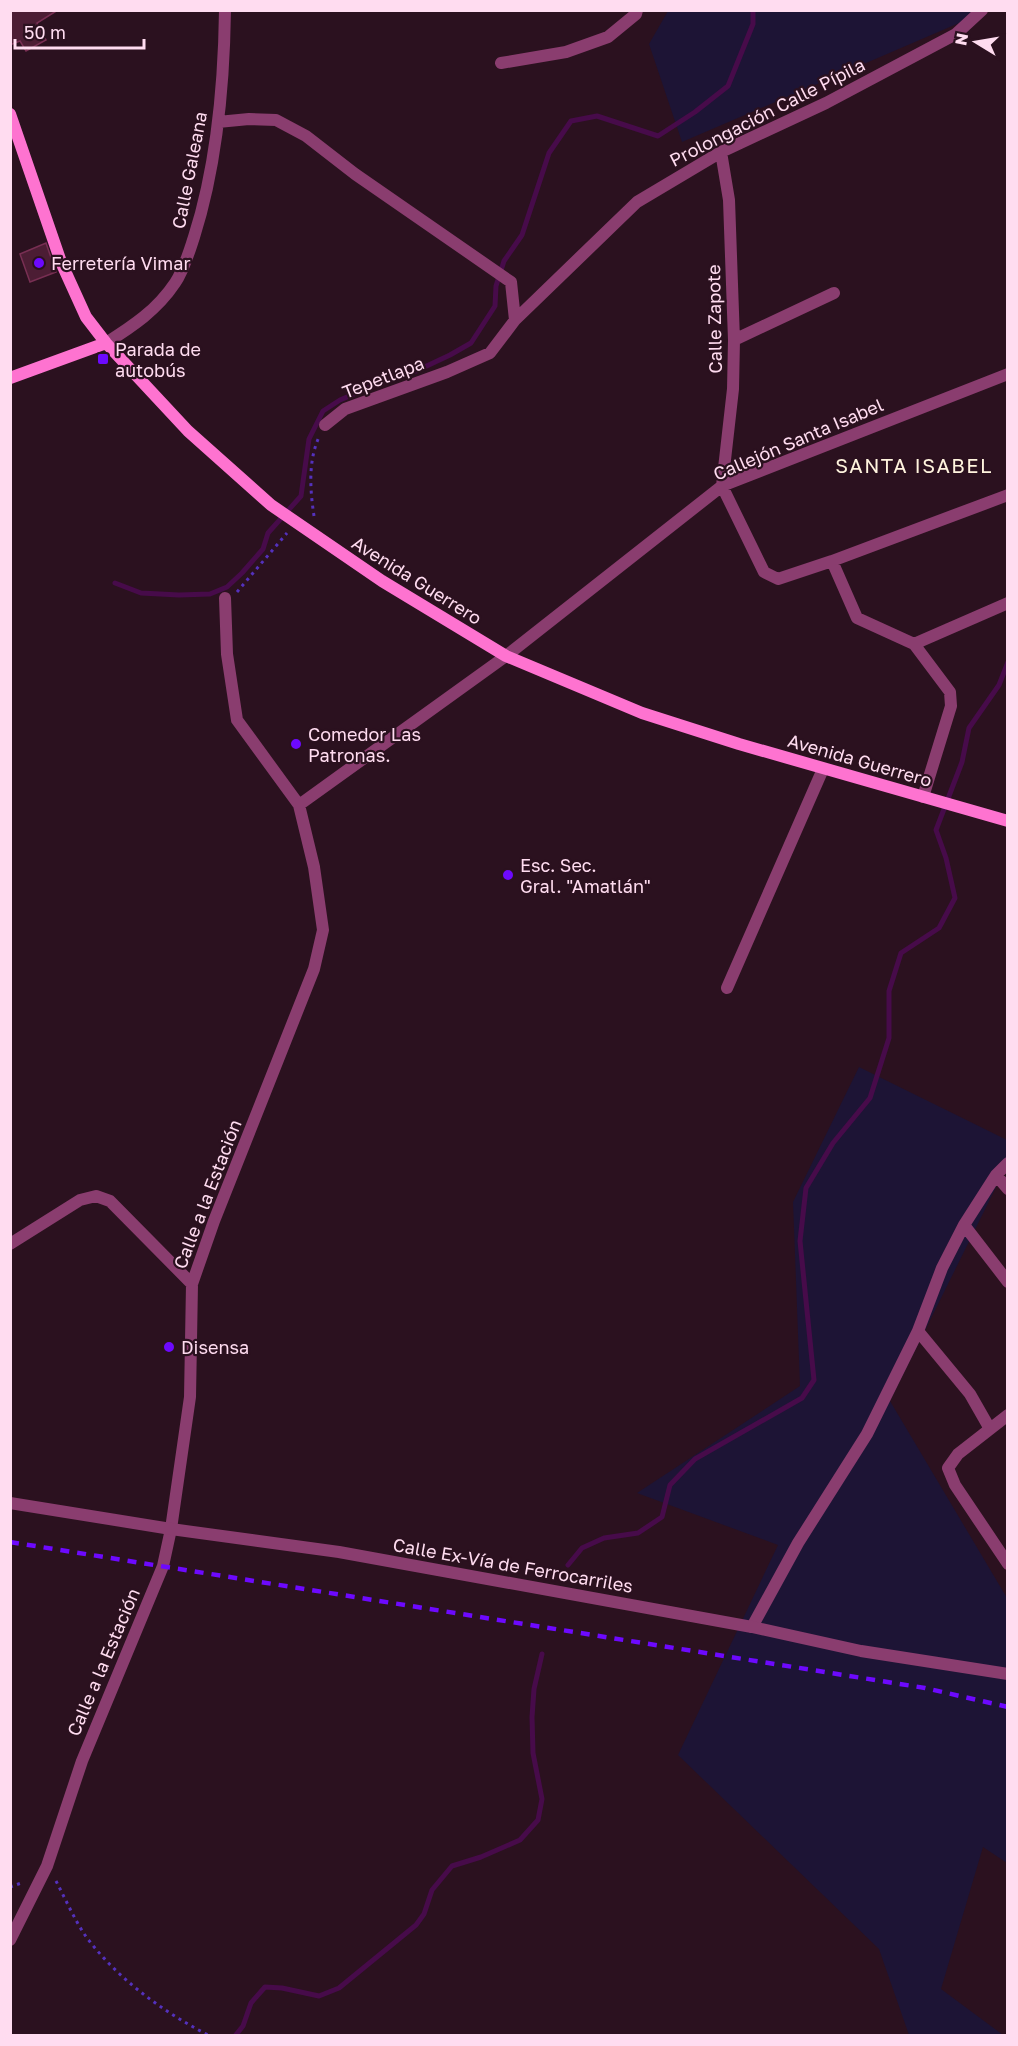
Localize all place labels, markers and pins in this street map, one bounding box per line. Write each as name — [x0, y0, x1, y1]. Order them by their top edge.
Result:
place label: Ferretería Vimar — [51, 252, 190, 274]
marker: Ferretería Vimar — [32, 256, 46, 270]
place label: Parada de autobús — [115, 338, 201, 381]
marker: Parada de autobús — [96, 352, 110, 366]
place label: Comedor Las Patronas. — [308, 723, 421, 766]
marker: Comedor Las Patronas. — [289, 737, 303, 751]
place label: Esc. Sec. Gral. "Amatlán" — [520, 854, 651, 897]
marker: Esc. Sec. Gral. "Amatlán" — [501, 868, 515, 882]
place label: Disensa — [181, 1336, 249, 1358]
marker: Disensa — [162, 1340, 176, 1354]

